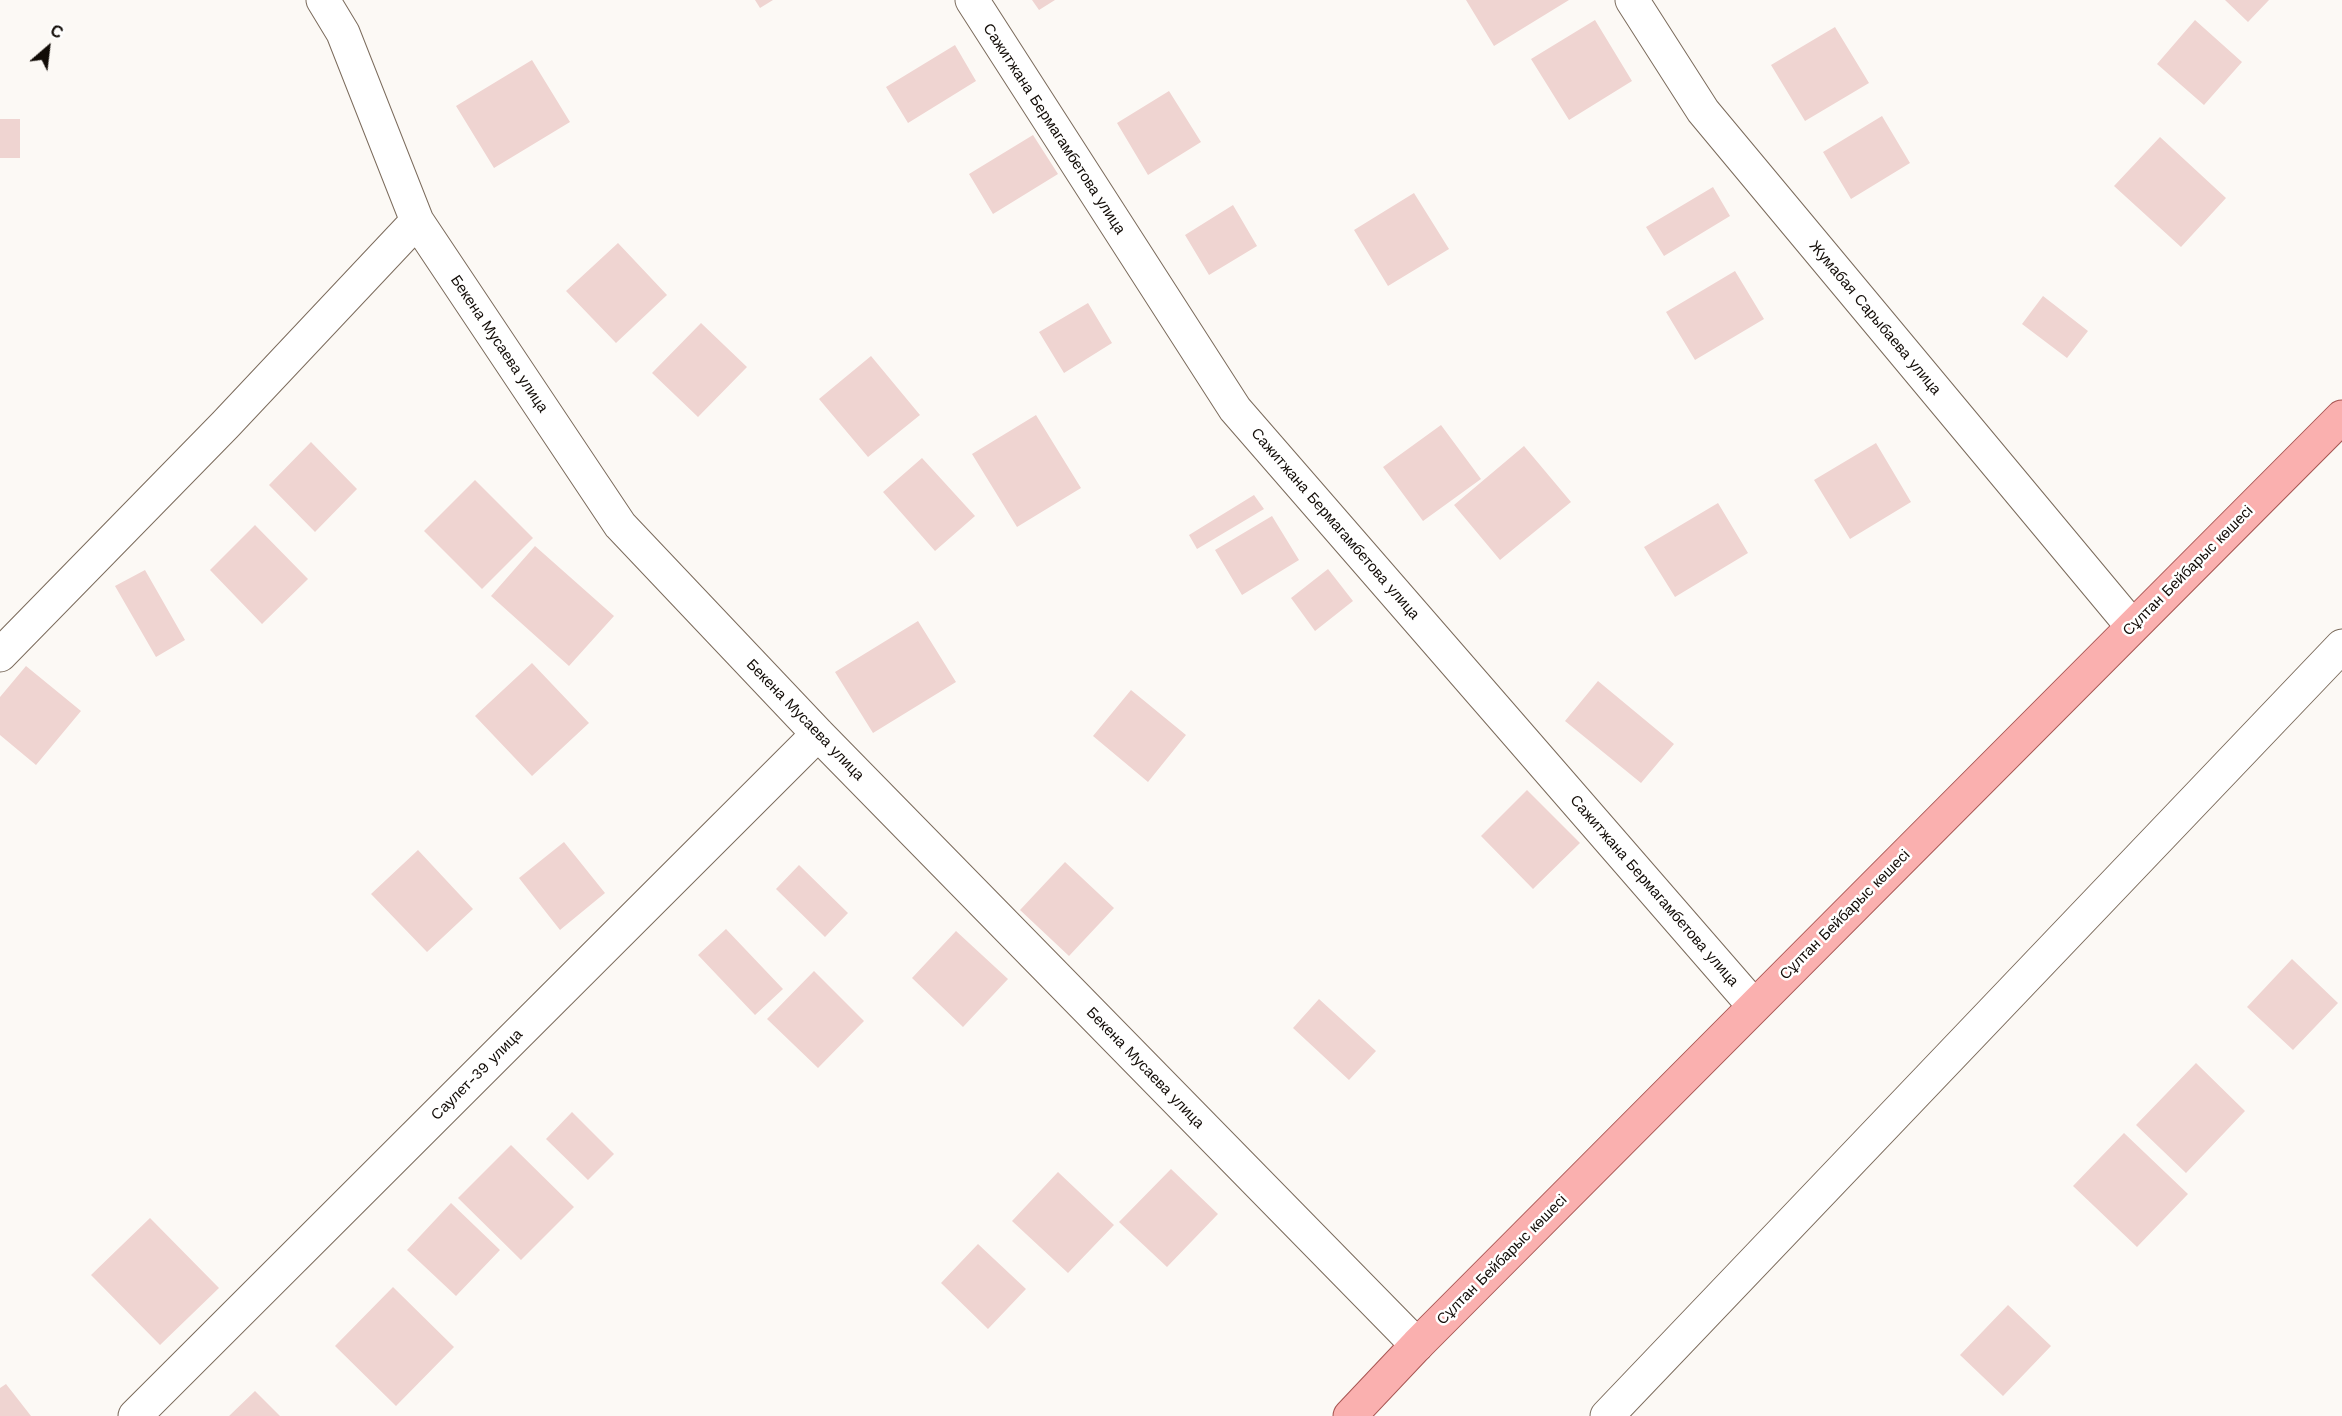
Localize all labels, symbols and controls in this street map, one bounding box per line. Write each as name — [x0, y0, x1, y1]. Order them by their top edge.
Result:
north arrow — [18, 18, 78, 78]
street label: Сажитжана Бермагамбетова улица — [979, 20, 1129, 238]
text: С — [47, 21, 66, 43]
street label: Жумабая Сарыбаева улица — [1805, 237, 1945, 399]
street label: Бекена Мусаева улица — [446, 272, 552, 416]
street label: Сажитжана Бермагамбетова улица — [1247, 425, 1423, 623]
street label: Сұлтан Бейбарыс көшесі — [2119, 502, 2257, 640]
street label: Бекена Мусаева улица — [742, 656, 868, 784]
street label: Сажитжана Бермагамбетова улица — [1566, 792, 1742, 990]
street label: Сұлтан Бейбарыс көшесі — [1776, 846, 1914, 984]
street label: Бекена Мусаева улица — [1082, 1004, 1208, 1132]
street label: Саулет-39 улица — [428, 1026, 526, 1124]
street label: Сұлтан Бейбарыс көшесі — [1433, 1191, 1571, 1329]

